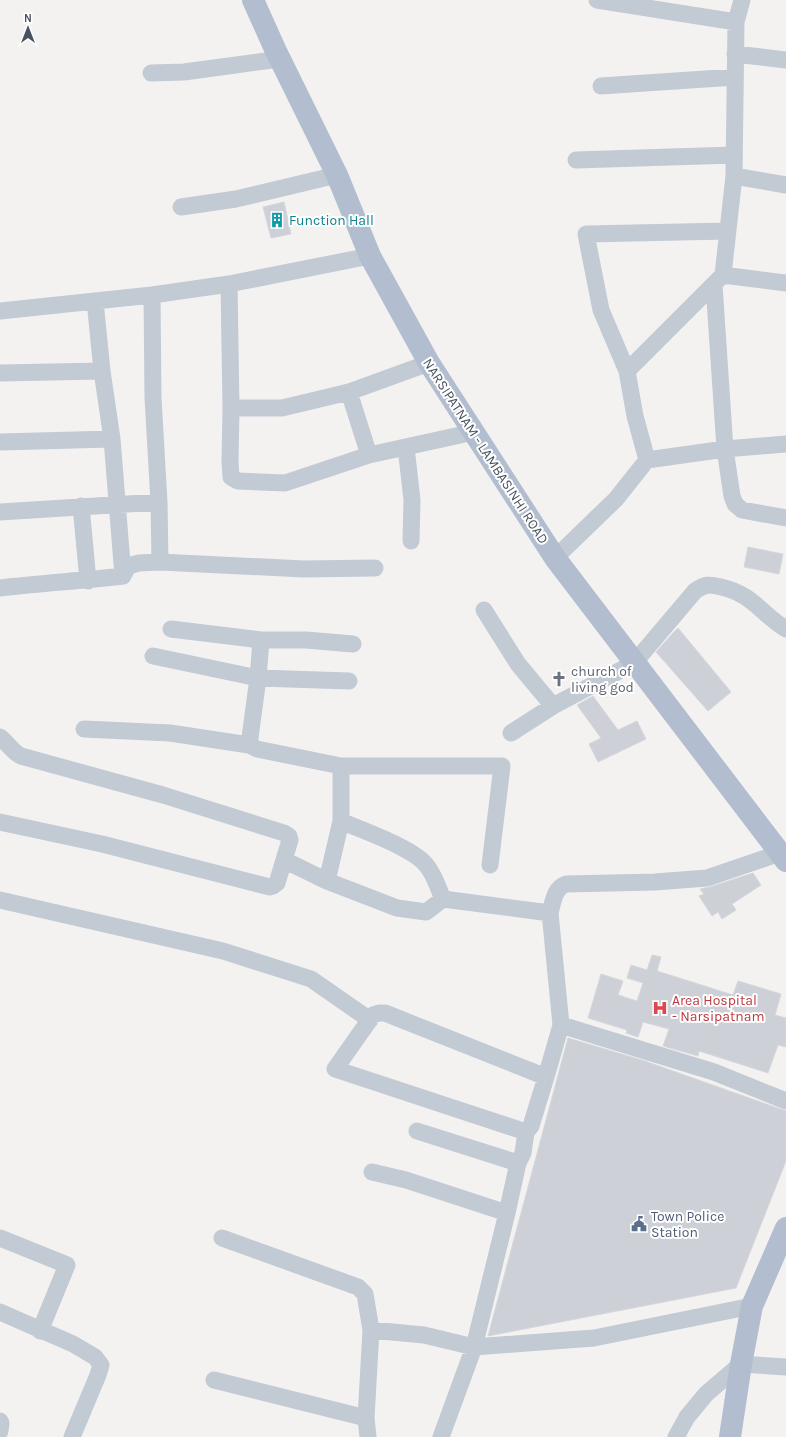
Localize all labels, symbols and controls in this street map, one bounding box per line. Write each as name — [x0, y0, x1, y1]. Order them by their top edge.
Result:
north arrow — [8, 8, 48, 48]
text: N — [24, 12, 32, 25]
building icon: Function Hall — [268, 211, 286, 229]
place label: Function Hall — [289, 212, 374, 229]
street label: NARSIPATNAM - LAMBASINHI ROAD — [419, 355, 552, 547]
place label: church of living god — [571, 663, 634, 696]
church icon: church of living god — [550, 670, 568, 688]
place label: Area Hospital - Narsipatnam — [672, 992, 764, 1025]
hospital icon: Area Hospital - Narsipatnam — [651, 999, 669, 1017]
place label: Town Police Station — [651, 1208, 724, 1241]
public building icon: Town Police Station — [630, 1215, 648, 1233]

